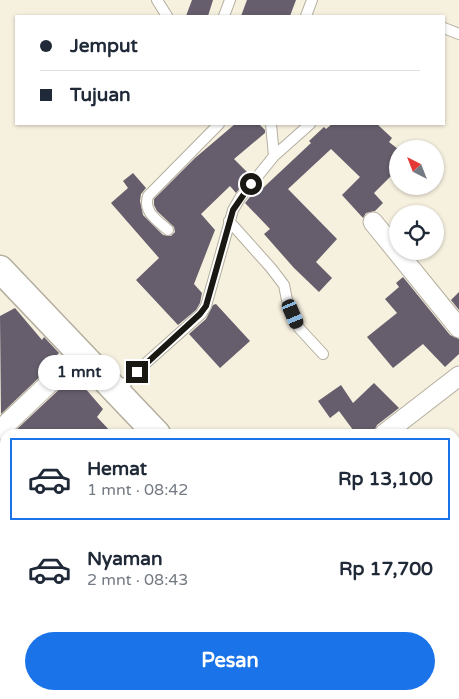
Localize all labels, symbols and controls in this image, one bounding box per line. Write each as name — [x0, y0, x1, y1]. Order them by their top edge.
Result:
text: Jemput — [70, 35, 138, 57]
text: Tujuan — [70, 84, 131, 106]
north arrow — [389, 140, 444, 195]
map controls — [389, 140, 444, 260]
route start — [240, 173, 262, 195]
button: locate — [389, 205, 444, 260]
car — [280, 297, 305, 331]
callout: 1 mnt — [37, 354, 120, 390]
route end — [126, 361, 148, 383]
text: 1 mnt — [57, 362, 101, 382]
icon: car — [27, 457, 72, 502]
text: Hemat — [87, 458, 147, 480]
text: Rp 13,100 — [338, 468, 433, 490]
text: 1 mnt · 08:42 — [87, 480, 188, 500]
icon: car — [27, 547, 72, 592]
text: Nyaman — [87, 548, 163, 570]
text: Rp 17,700 — [339, 558, 433, 580]
text: 2 mnt · 08:43 — [87, 570, 188, 590]
button: Pesan — [25, 632, 435, 690]

